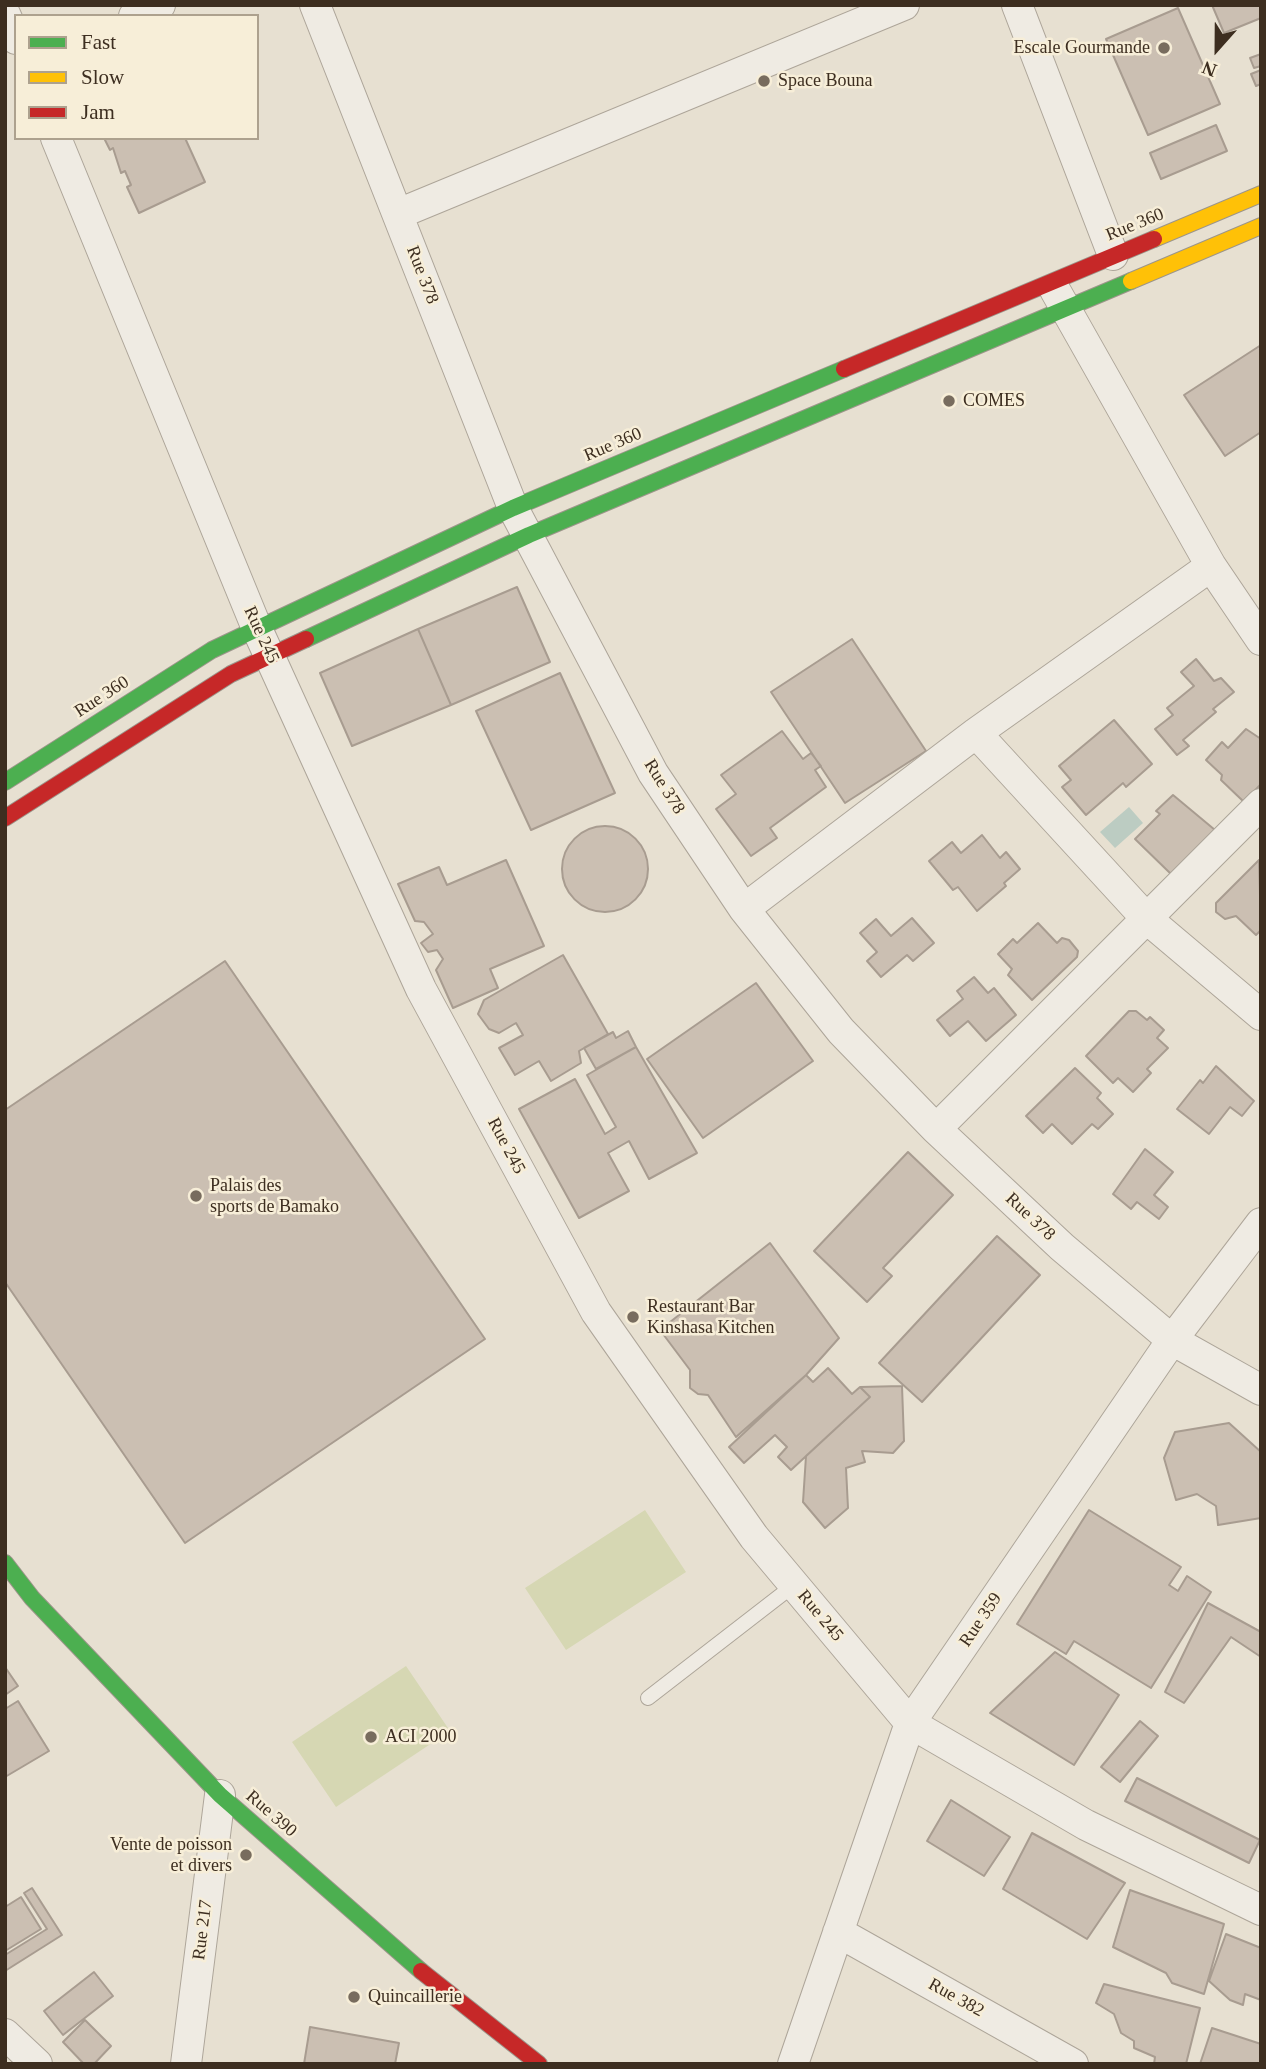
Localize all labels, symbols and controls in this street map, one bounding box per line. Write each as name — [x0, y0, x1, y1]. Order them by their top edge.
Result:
legend — [14, 14, 259, 140]
north arrow — [1182, 14, 1252, 84]
text: Fast — [81, 30, 116, 54]
place label: Escale Gourmande — [1014, 37, 1150, 59]
marker: Escale Gourmande — [1156, 40, 1172, 56]
text: N — [1199, 57, 1219, 81]
text: Slow — [81, 65, 124, 89]
place label: Space Bouna — [778, 70, 872, 92]
marker: Space Bouna — [756, 73, 772, 89]
text: Jam — [81, 100, 115, 124]
street label: Rue 360 — [1103, 204, 1167, 246]
street label: Rue 378 — [401, 243, 443, 307]
place label: COMES — [963, 390, 1025, 412]
marker: COMES — [941, 393, 957, 409]
street label: Rue 360 — [581, 423, 645, 467]
street label: Rue 245 — [238, 603, 284, 667]
street label: Rue 360 — [71, 671, 133, 723]
street label: Rue 378 — [639, 756, 689, 818]
street label: Rue 245 — [482, 1114, 530, 1178]
place label: Palais des sports de Bamako — [210, 1175, 339, 1218]
marker: Palais des sports de Bamako — [188, 1188, 204, 1204]
street label: Rue 378 — [1001, 1188, 1059, 1246]
place label: Restaurant Bar Kinshasa Kitchen — [647, 1296, 774, 1338]
marker: Restaurant Bar Kinshasa Kitchen — [625, 1309, 641, 1325]
street label: Rue 245 — [792, 1586, 848, 1646]
street label: Rue 359 — [955, 1589, 1007, 1651]
place label: ACI 2000 — [385, 1726, 456, 1748]
marker: ACI 2000 — [363, 1729, 379, 1745]
street label: Rue 390 — [241, 1786, 301, 1842]
place label: Vente de poisson et divers — [110, 1834, 232, 1876]
marker: Vente de poisson et divers — [238, 1847, 254, 1863]
street label: Rue 217 — [189, 1899, 217, 1961]
street label: Rue 382 — [924, 1974, 988, 2022]
place label: Quincaillerie — [368, 1986, 462, 2008]
marker: Quincaillerie — [346, 1989, 362, 2005]

